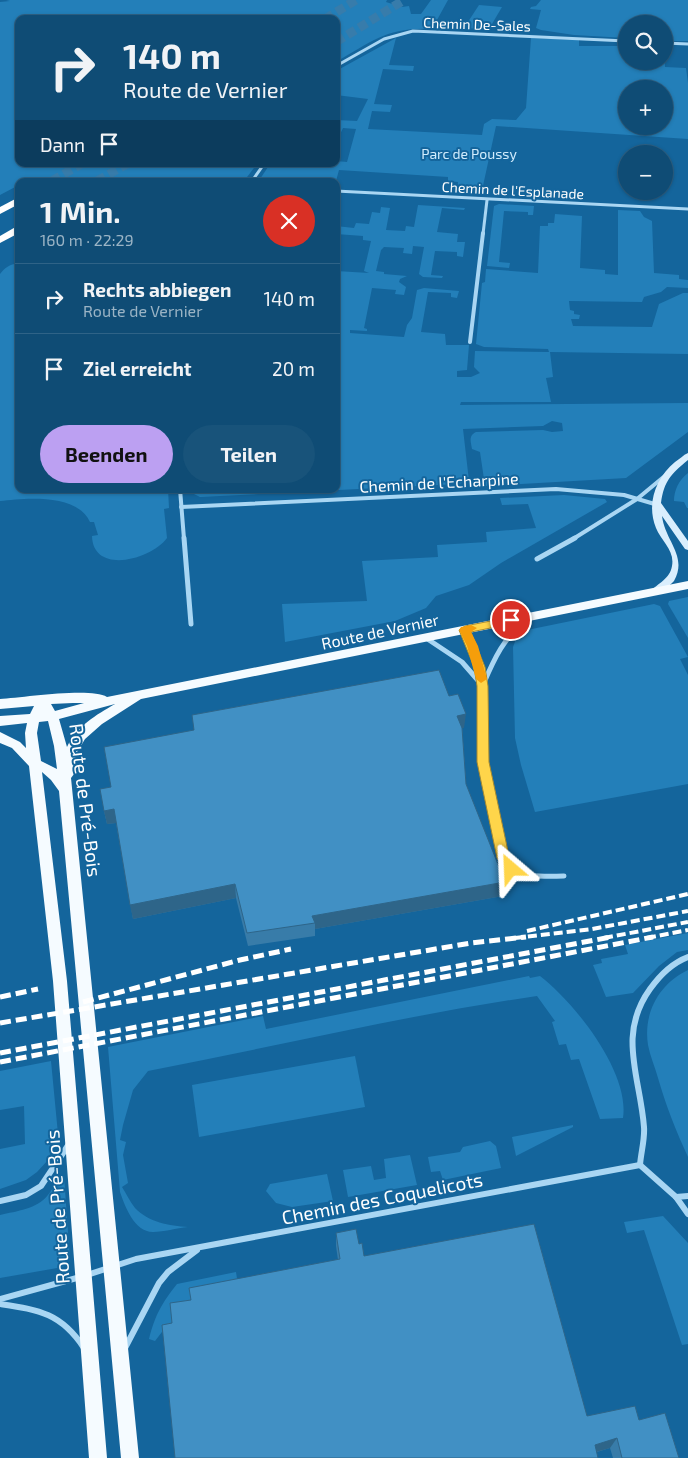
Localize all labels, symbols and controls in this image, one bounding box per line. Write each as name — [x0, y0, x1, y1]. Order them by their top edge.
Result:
street label: Chemin De-Sales — [423, 14, 531, 34]
map controls — [618, 15, 673, 200]
button: search — [618, 15, 673, 70]
text: 140 m — [123, 34, 221, 76]
icon: right — [40, 35, 105, 100]
text: Route de Vernier — [123, 76, 288, 102]
button: + — [618, 80, 673, 135]
icon: arrive — [95, 130, 123, 158]
text: Dann — [40, 133, 85, 156]
park label: Parc de Poussy — [421, 145, 517, 162]
button: − — [618, 145, 673, 200]
street label: Chemin de l'Esplanade — [441, 178, 585, 202]
text: 1 Min. — [40, 193, 121, 229]
button: close — [263, 195, 315, 247]
text: 160 m · 22:29 — [40, 230, 134, 249]
text: Rechts abbiegen — [83, 278, 231, 301]
icon: right — [40, 285, 68, 313]
text: 140 m — [263, 287, 315, 310]
text: Route de Vernier — [83, 301, 203, 320]
icon: arrive — [40, 355, 68, 383]
text: Ziel erreicht — [83, 357, 192, 380]
text: 20 m — [272, 357, 315, 380]
button: Beenden — [40, 425, 173, 483]
button: Teilen — [183, 425, 315, 483]
street label: Chemin de l'Echarpine — [359, 468, 519, 496]
pin — [490, 599, 532, 641]
icon: arrive — [497, 606, 525, 634]
street label: Route de Vernier — [320, 609, 441, 653]
street label: Route de Pré-Bois — [65, 722, 107, 878]
position arrow — [484, 842, 536, 894]
street label: Route de Pré-Bois — [40, 1129, 74, 1285]
street label: Chemin des Coquelicots — [280, 1167, 484, 1229]

